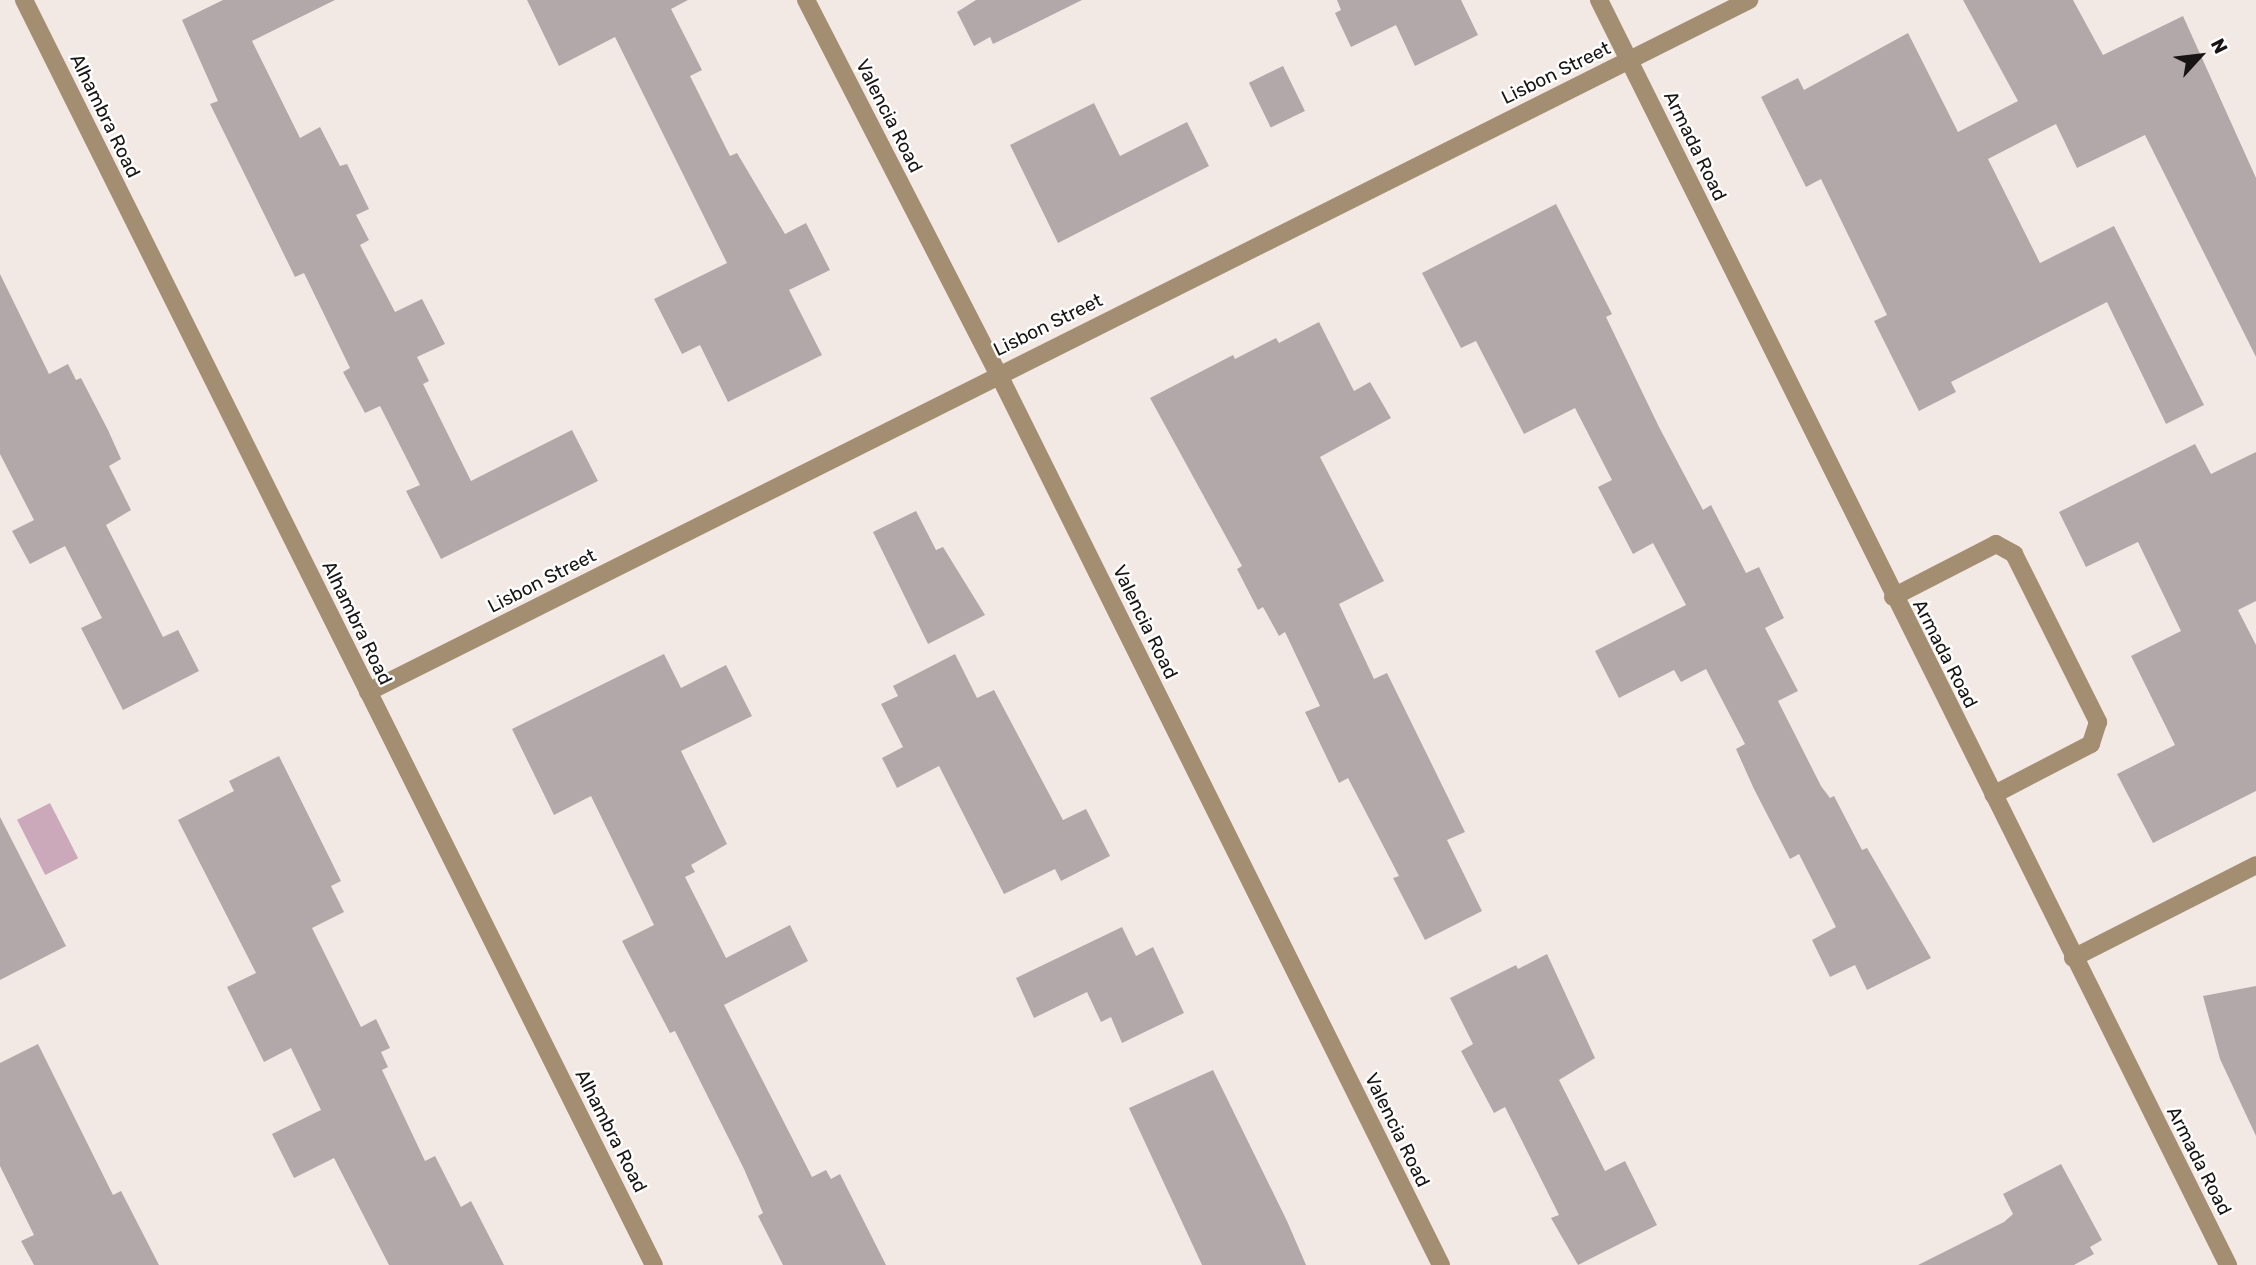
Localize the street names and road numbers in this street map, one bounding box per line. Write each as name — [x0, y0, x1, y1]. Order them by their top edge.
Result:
street label: Lisbon Street — [1498, 37, 1614, 109]
street label: Alhambra Road — [65, 50, 145, 182]
street label: Valencia Road — [851, 56, 927, 176]
street label: Armada Road — [1659, 88, 1731, 204]
street label: Lisbon Street — [990, 289, 1106, 361]
street label: Lisbon Street — [484, 544, 600, 618]
street label: Alhambra Road — [317, 557, 397, 689]
street label: Valencia Road — [1108, 561, 1182, 683]
street label: Armada Road — [1908, 596, 1982, 712]
street label: Alhambra Road — [570, 1066, 652, 1196]
street label: Valencia Road — [1360, 1069, 1434, 1191]
street label: Armada Road — [2162, 1103, 2236, 1219]

